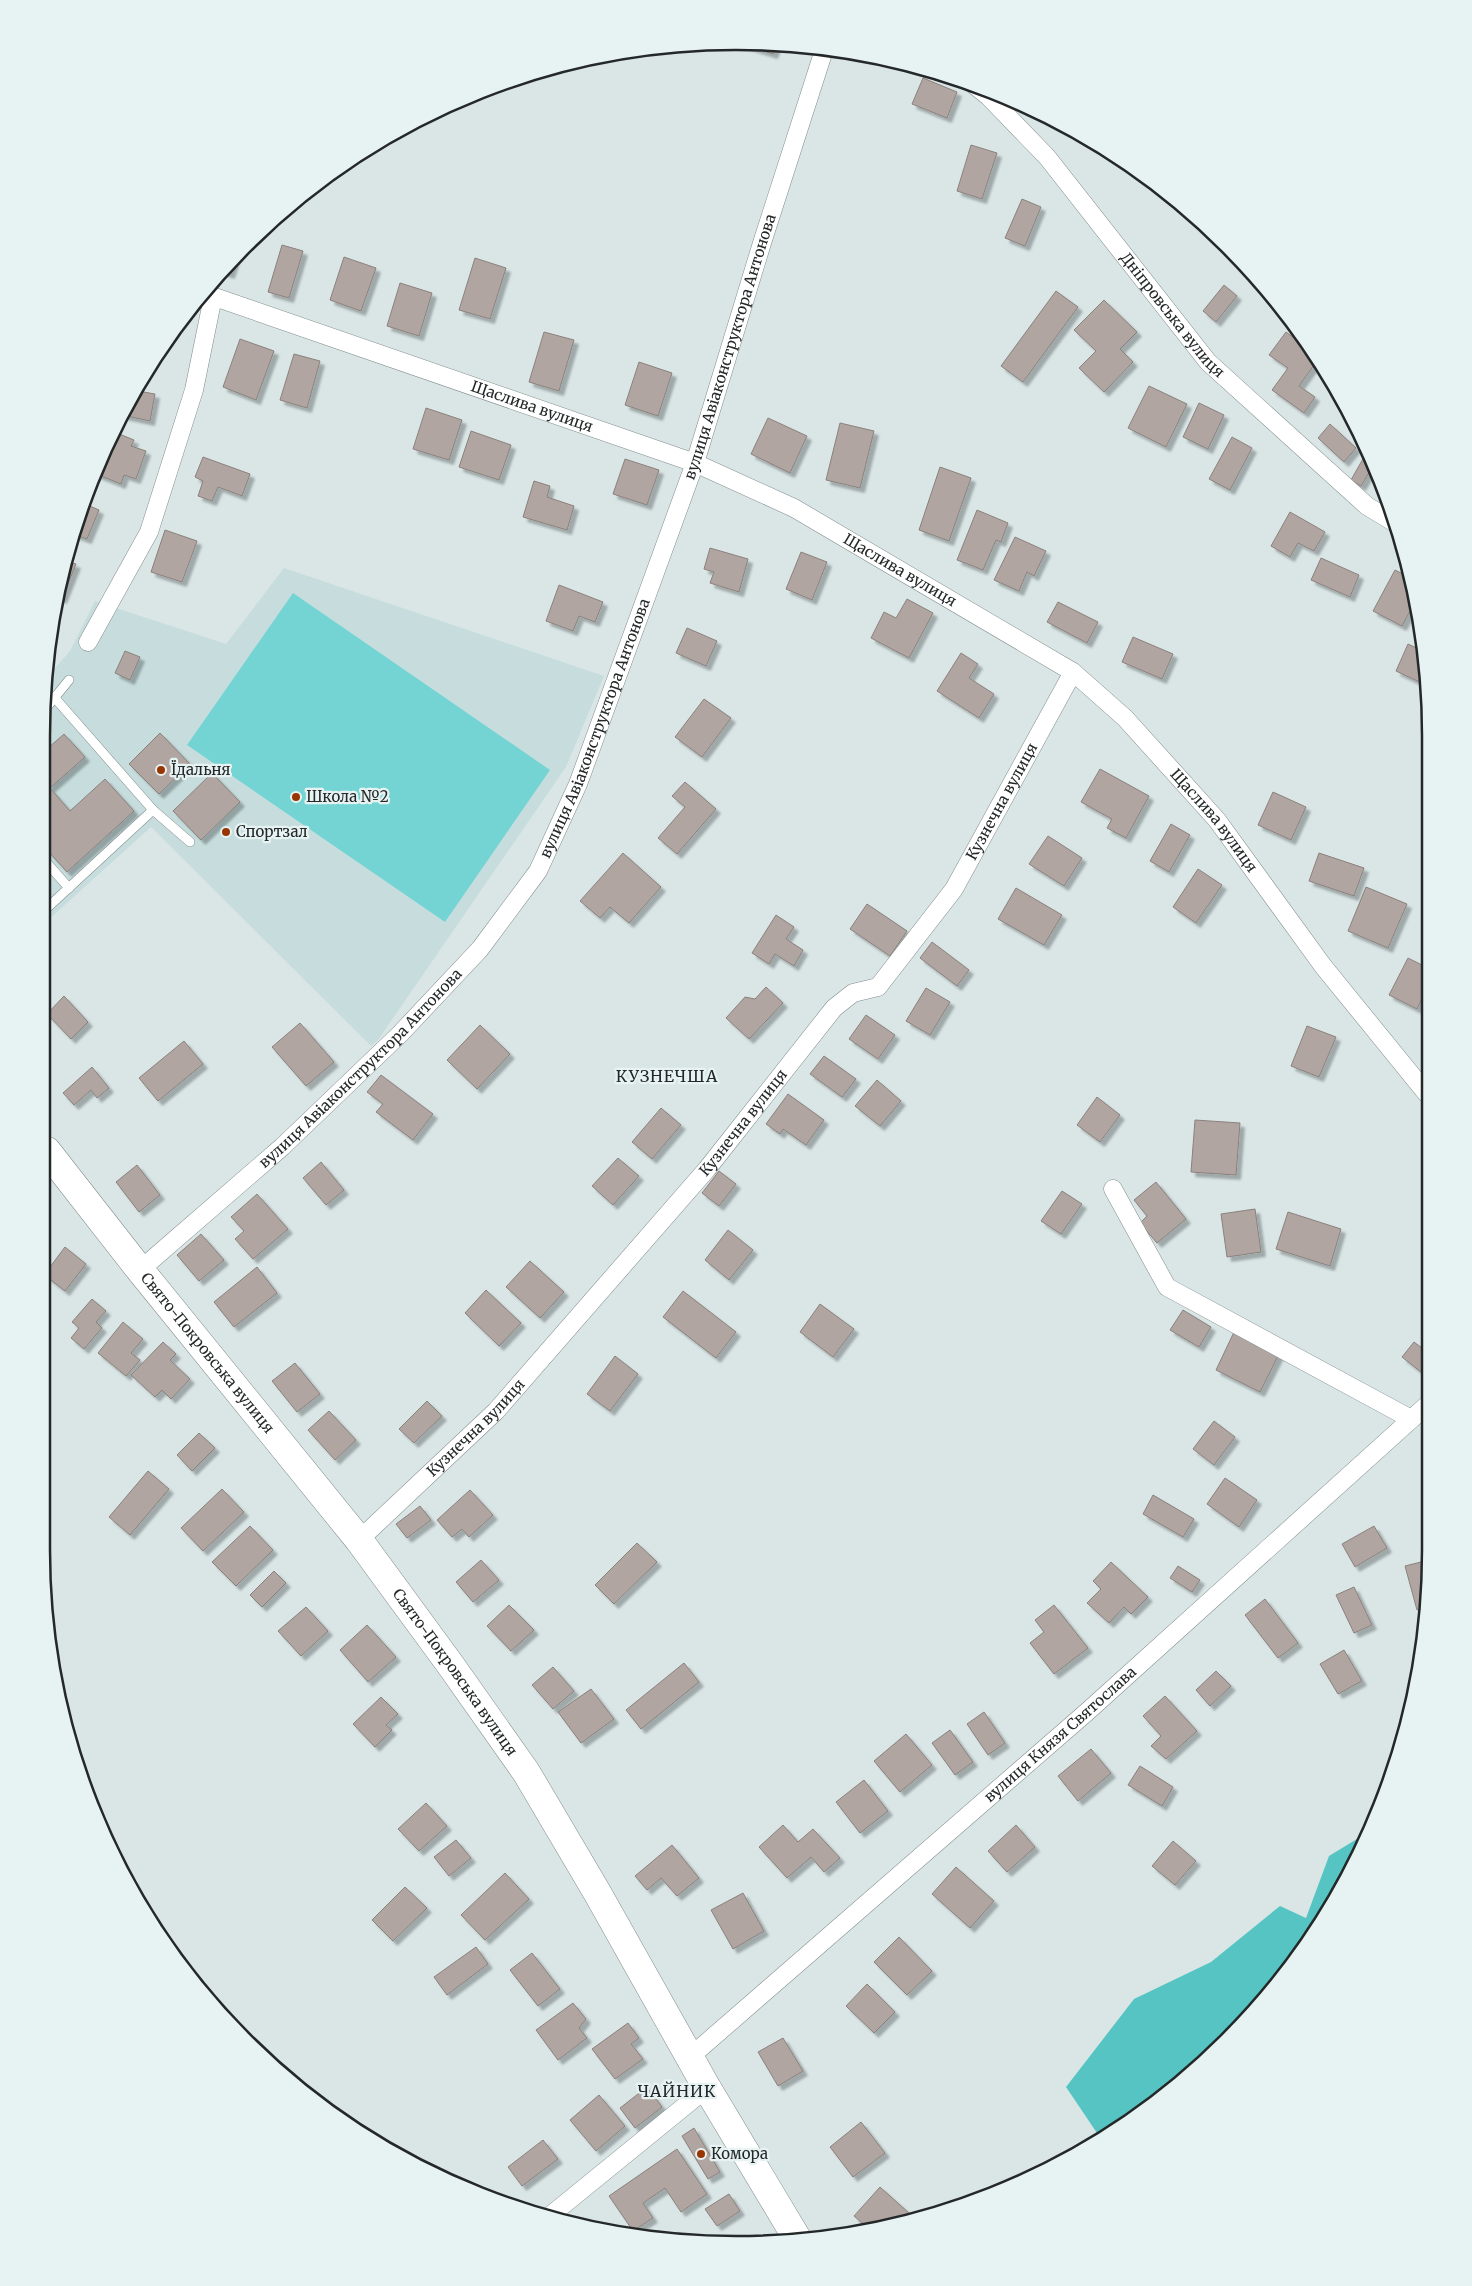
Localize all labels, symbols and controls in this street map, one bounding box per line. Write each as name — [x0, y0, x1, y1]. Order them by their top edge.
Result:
street label: вулиця Авіаконструктора Антонова — [680, 211, 780, 482]
street label: Дніпровська вулиця — [1117, 249, 1229, 381]
street label: Щаслива вулиця — [468, 376, 596, 436]
street label: Щаслива вулиця — [840, 529, 960, 610]
street label: вулиця Авіаконструктора Антонова — [535, 596, 654, 861]
street label: Кузнечна вулиця — [962, 739, 1041, 863]
place label: Їдальня — [171, 760, 231, 779]
marker: Їдальня — [155, 764, 167, 776]
street label: Щаслива вулиця — [1166, 764, 1262, 876]
place label: Школа №2 — [306, 787, 389, 806]
marker: Школа №2 — [290, 791, 302, 803]
place label: Спортзал — [236, 822, 308, 841]
marker: Спортзал — [220, 826, 232, 838]
street label: вулиця Авіаконструктора Антонова — [255, 964, 466, 1172]
street label: Кузнечна вулиця — [695, 1065, 791, 1180]
district label: КУЗНЕЧША — [616, 1066, 718, 1086]
street label: Свято-Покровська вулиця — [137, 1269, 279, 1437]
street label: Кузнечна вулиця — [422, 1375, 529, 1480]
street label: Свято-Покровська вулиця — [389, 1585, 522, 1759]
street label: вулиця Князя Святослава — [980, 1662, 1140, 1806]
district label: ЧАЙНИК — [638, 2081, 716, 2101]
place label: Комора — [711, 2144, 768, 2163]
marker: Комора — [695, 2148, 707, 2160]

